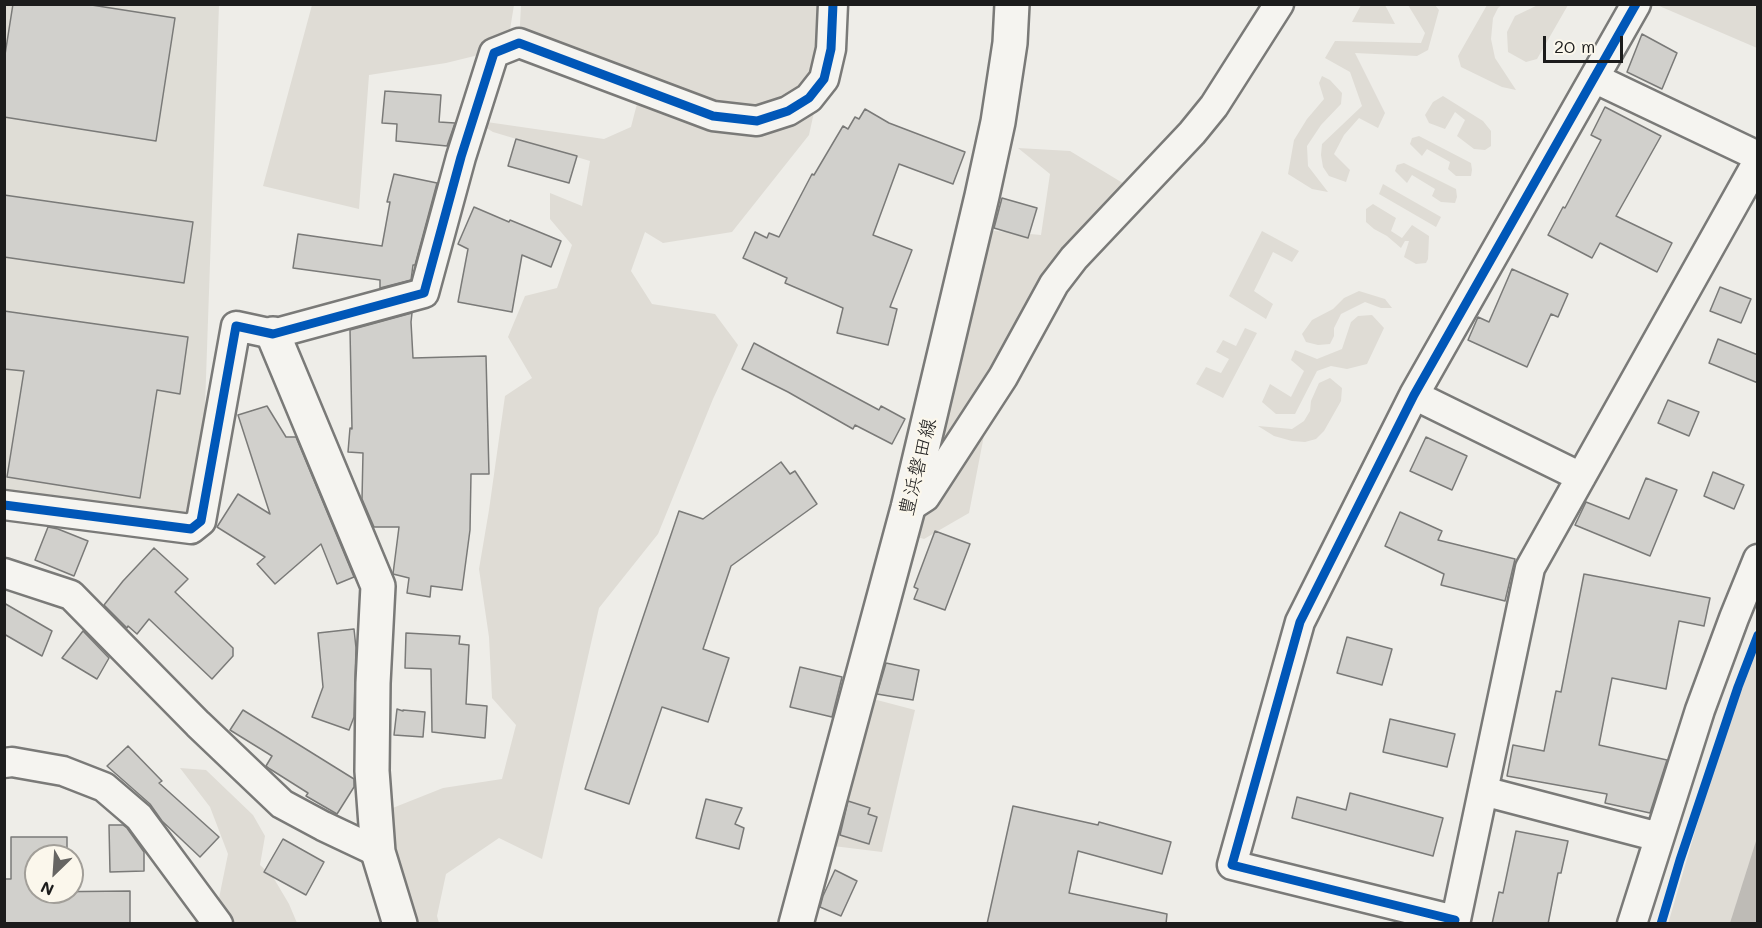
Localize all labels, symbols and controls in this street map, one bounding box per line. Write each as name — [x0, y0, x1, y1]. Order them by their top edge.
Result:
scale bar — [1546, 24, 1626, 62]
text: 20 m — [1554, 34, 1595, 58]
street label: 豊浜磐田線 — [894, 416, 942, 518]
north arrow — [24, 844, 84, 904]
text: N — [37, 877, 57, 901]

